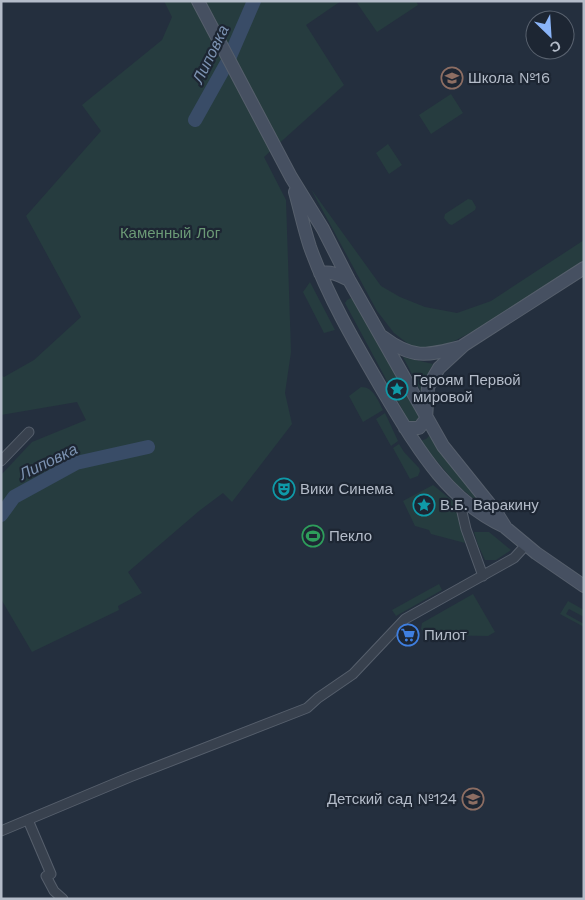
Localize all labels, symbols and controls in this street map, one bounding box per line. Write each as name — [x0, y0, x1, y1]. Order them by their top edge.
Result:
north arrow — [525, 10, 575, 60]
water label: Липовка — [188, 22, 233, 87]
text: С — [548, 37, 563, 56]
school or university icon: Школа №16 — [440, 66, 464, 90]
place label: Школа №16 — [468, 69, 550, 87]
park label: Каменный Лог — [120, 224, 221, 242]
place label: Героям Первой мировой — [413, 371, 521, 406]
place icon: Героям Первой мировой — [385, 377, 409, 401]
water label: Липовка — [15, 439, 81, 484]
theatre icon: Вики Синема — [272, 477, 296, 501]
place label: Вики Синема — [300, 480, 394, 498]
place icon: В.Б. Варакину — [412, 493, 436, 517]
place label: В.Б. Варакину — [440, 496, 539, 514]
sports icon: Пекло — [301, 524, 325, 548]
place label: Пекло — [329, 527, 372, 545]
supermarket icon: Пилот — [396, 623, 420, 647]
place label: Пилот — [424, 626, 467, 644]
school or university icon: Детский сад №124 — [461, 787, 485, 811]
place label: Детский сад №124 — [327, 790, 457, 808]

